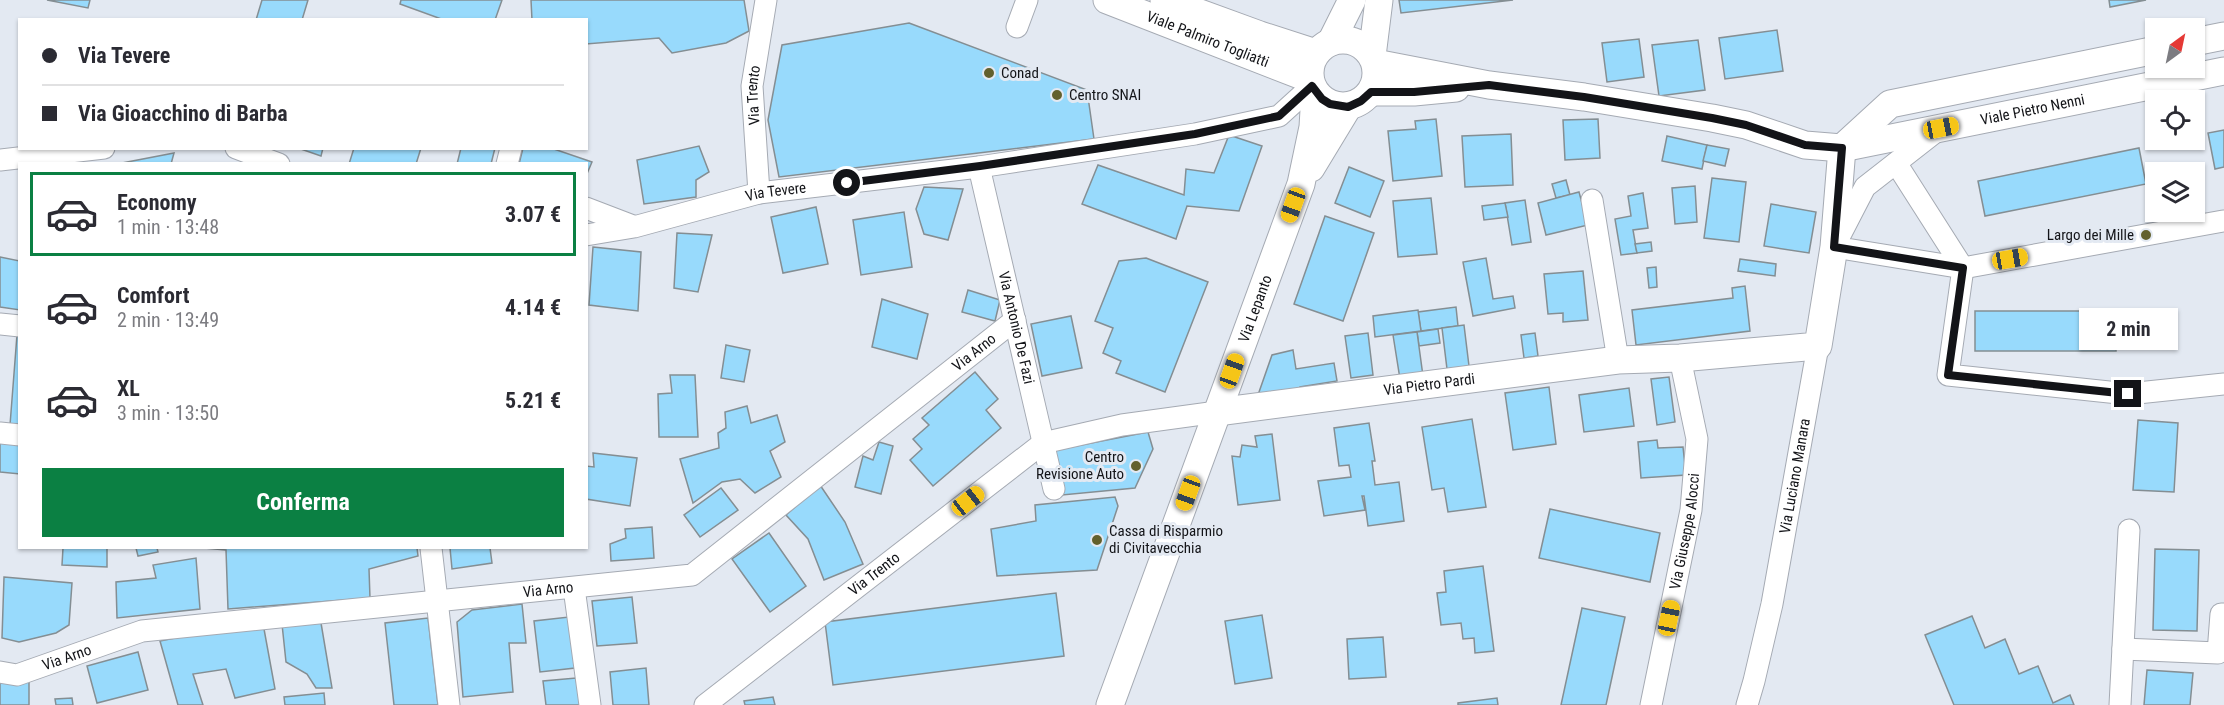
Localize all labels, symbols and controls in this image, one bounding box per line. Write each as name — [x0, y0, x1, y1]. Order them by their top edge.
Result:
street label: Viale Palmiro Togliatti — [1144, 7, 1272, 71]
north arrow — [2145, 18, 2205, 78]
map controls — [2145, 18, 2205, 222]
text: Via Tevere — [78, 43, 170, 68]
street label: Via Trento — [743, 64, 764, 126]
place label: Conad — [1001, 64, 1039, 82]
marker: Conad — [982, 66, 996, 80]
place label: Centro SNAI — [1069, 86, 1141, 104]
marker: Centro SNAI — [1050, 88, 1064, 102]
street label: Viale Pietro Nenni — [1979, 90, 2086, 129]
button: locate — [2145, 90, 2205, 150]
text: Via Gioacchino di Barba — [78, 101, 288, 126]
car — [1922, 116, 1960, 140]
button: layers — [2145, 162, 2205, 222]
route start — [833, 169, 860, 196]
street label: Via Tevere — [743, 179, 807, 205]
car — [1278, 185, 1308, 225]
icon: car — [45, 187, 99, 241]
text: Economy — [117, 190, 197, 215]
text: 3.07 € — [505, 202, 561, 227]
text: 1 min · 13:48 — [117, 215, 219, 239]
place label: Largo dei Mille — [2047, 226, 2134, 244]
marker: Largo dei Mille — [2139, 228, 2153, 242]
car — [1991, 247, 2029, 271]
street label: Via Antonio De Fazi — [995, 270, 1038, 386]
street label: Via Lepanto — [1235, 273, 1276, 345]
icon: car — [45, 280, 99, 334]
text: Comfort — [117, 283, 190, 308]
text: 4.14 € — [505, 295, 561, 320]
callout: 2 min — [2078, 307, 2178, 349]
text: 2 min · 13:49 — [117, 308, 219, 332]
text: 2 min — [2106, 317, 2151, 341]
street label: Via Arno — [949, 330, 999, 375]
car — [1217, 351, 1247, 391]
street label: Via Pietro Pardi — [1382, 370, 1476, 399]
icon: car — [45, 373, 99, 427]
text: XL — [117, 376, 140, 401]
route end — [2114, 380, 2141, 407]
text: 5.21 € — [505, 388, 561, 413]
text: 3 min · 13:50 — [117, 401, 219, 425]
street label: Via Luciano Manara — [1776, 417, 1814, 535]
place label: Centro Revisione Auto — [1036, 448, 1124, 483]
marker: Centro Revisione Auto — [1129, 459, 1143, 473]
button: Conferma — [42, 468, 564, 537]
street label: Via Giuseppe Alocci — [1666, 472, 1703, 591]
car — [1173, 473, 1203, 513]
car — [948, 483, 988, 519]
place label: Cassa di Risparmio di Civitavecchia — [1109, 522, 1223, 557]
marker: Cassa di Risparmio di Civitavecchia — [1090, 533, 1104, 547]
street label: Via Trento — [845, 548, 903, 599]
street label: Via Arno — [522, 578, 574, 601]
car — [1656, 599, 1682, 637]
street label: Via Arno — [40, 641, 94, 674]

